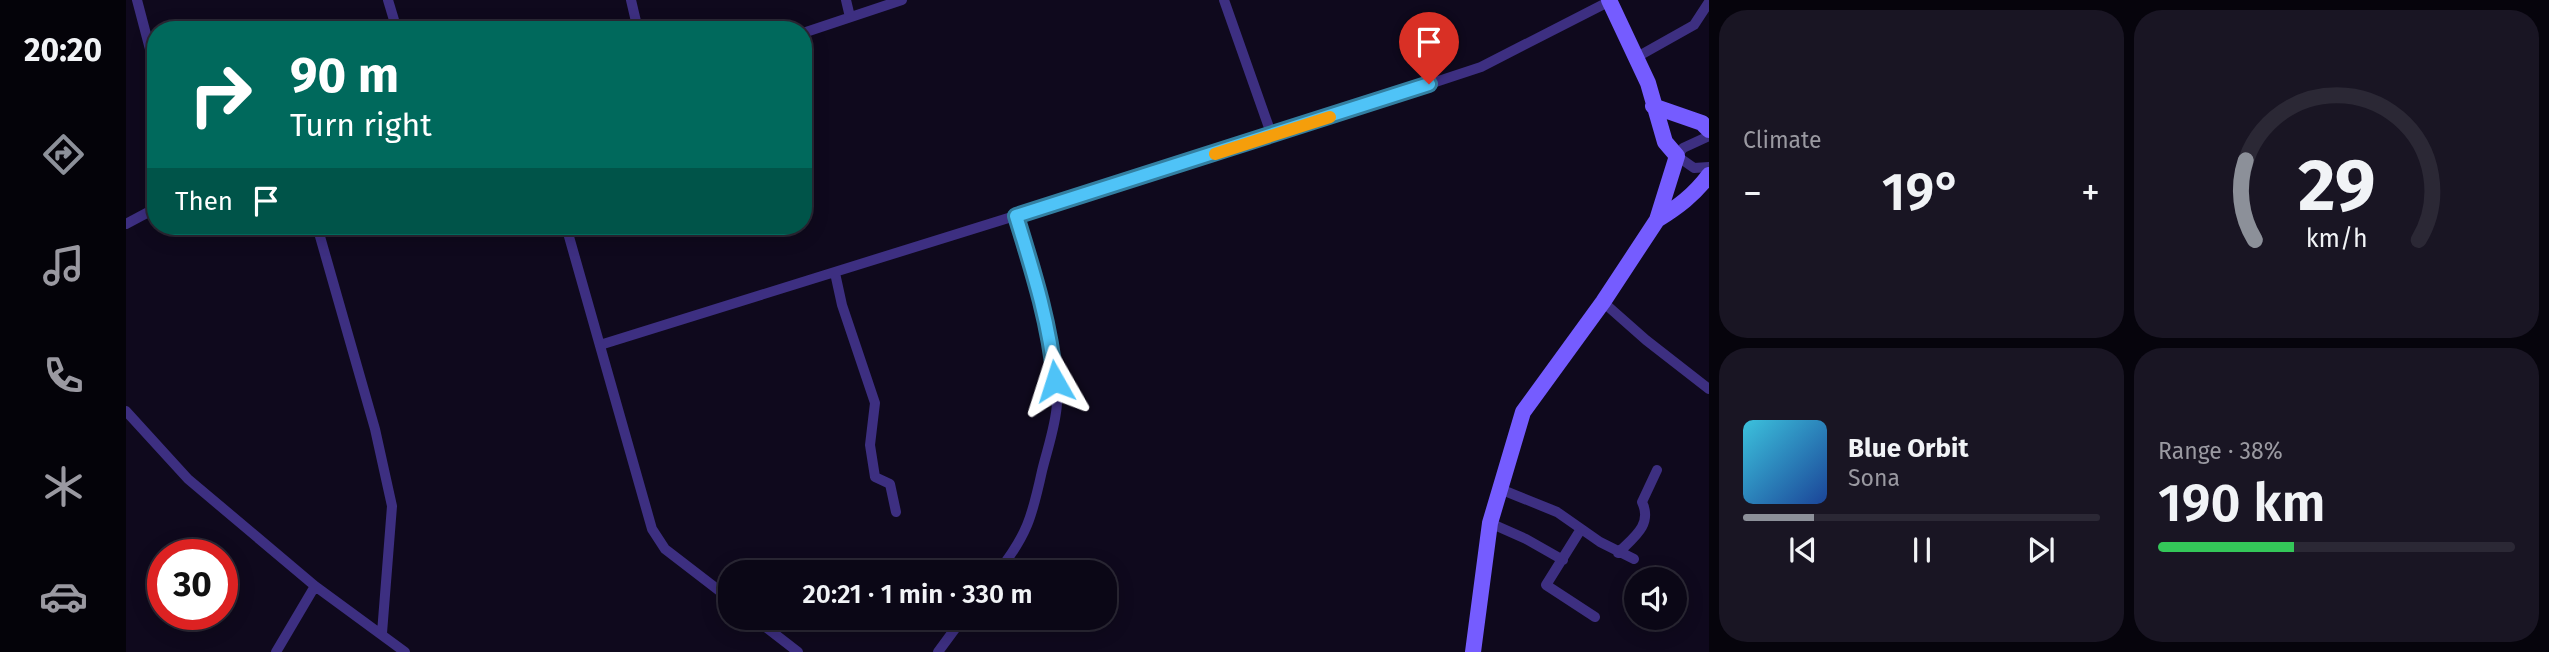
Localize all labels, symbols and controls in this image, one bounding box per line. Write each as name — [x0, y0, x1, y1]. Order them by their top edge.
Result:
pin — [1399, 12.0, 1459, 84]
icon: arrive — [1410, 23, 1448, 61]
text: 20:20 — [24, 31, 102, 69]
text: 90 m — [290, 46, 399, 105]
icon: right — [175, 49, 266, 140]
text: Turn right — [290, 106, 432, 144]
text: Climate — [1743, 126, 1822, 154]
icon: directions — [39, 130, 88, 179]
text: 29 — [2298, 142, 2375, 229]
text: 19° — [1882, 161, 1961, 224]
text: − — [1743, 170, 1762, 216]
text: + — [2081, 170, 2100, 216]
icon: arrive — [247, 182, 285, 220]
text: Then — [175, 186, 233, 217]
text: km/h — [2306, 224, 2367, 254]
icon: music — [39, 241, 88, 290]
position arrow — [1018, 344, 1092, 418]
icon: phone — [39, 351, 88, 400]
text: Blue Orbit — [1848, 433, 1968, 464]
text: Range · 38% — [2158, 437, 2283, 465]
icon: climate — [39, 462, 88, 511]
text: Sona — [1848, 464, 1900, 492]
text: 190 km — [2158, 472, 2326, 535]
icon: previous — [1784, 531, 1822, 569]
icon: pause — [1903, 531, 1941, 569]
icon: next — [2022, 531, 2060, 569]
speed limit sign: 30 — [147, 539, 238, 630]
map controls — [1624, 567, 1687, 630]
button: sound — [1624, 567, 1687, 630]
icon: car — [39, 572, 88, 621]
text: 20:21 · 1 min · 330 m — [803, 579, 1032, 610]

